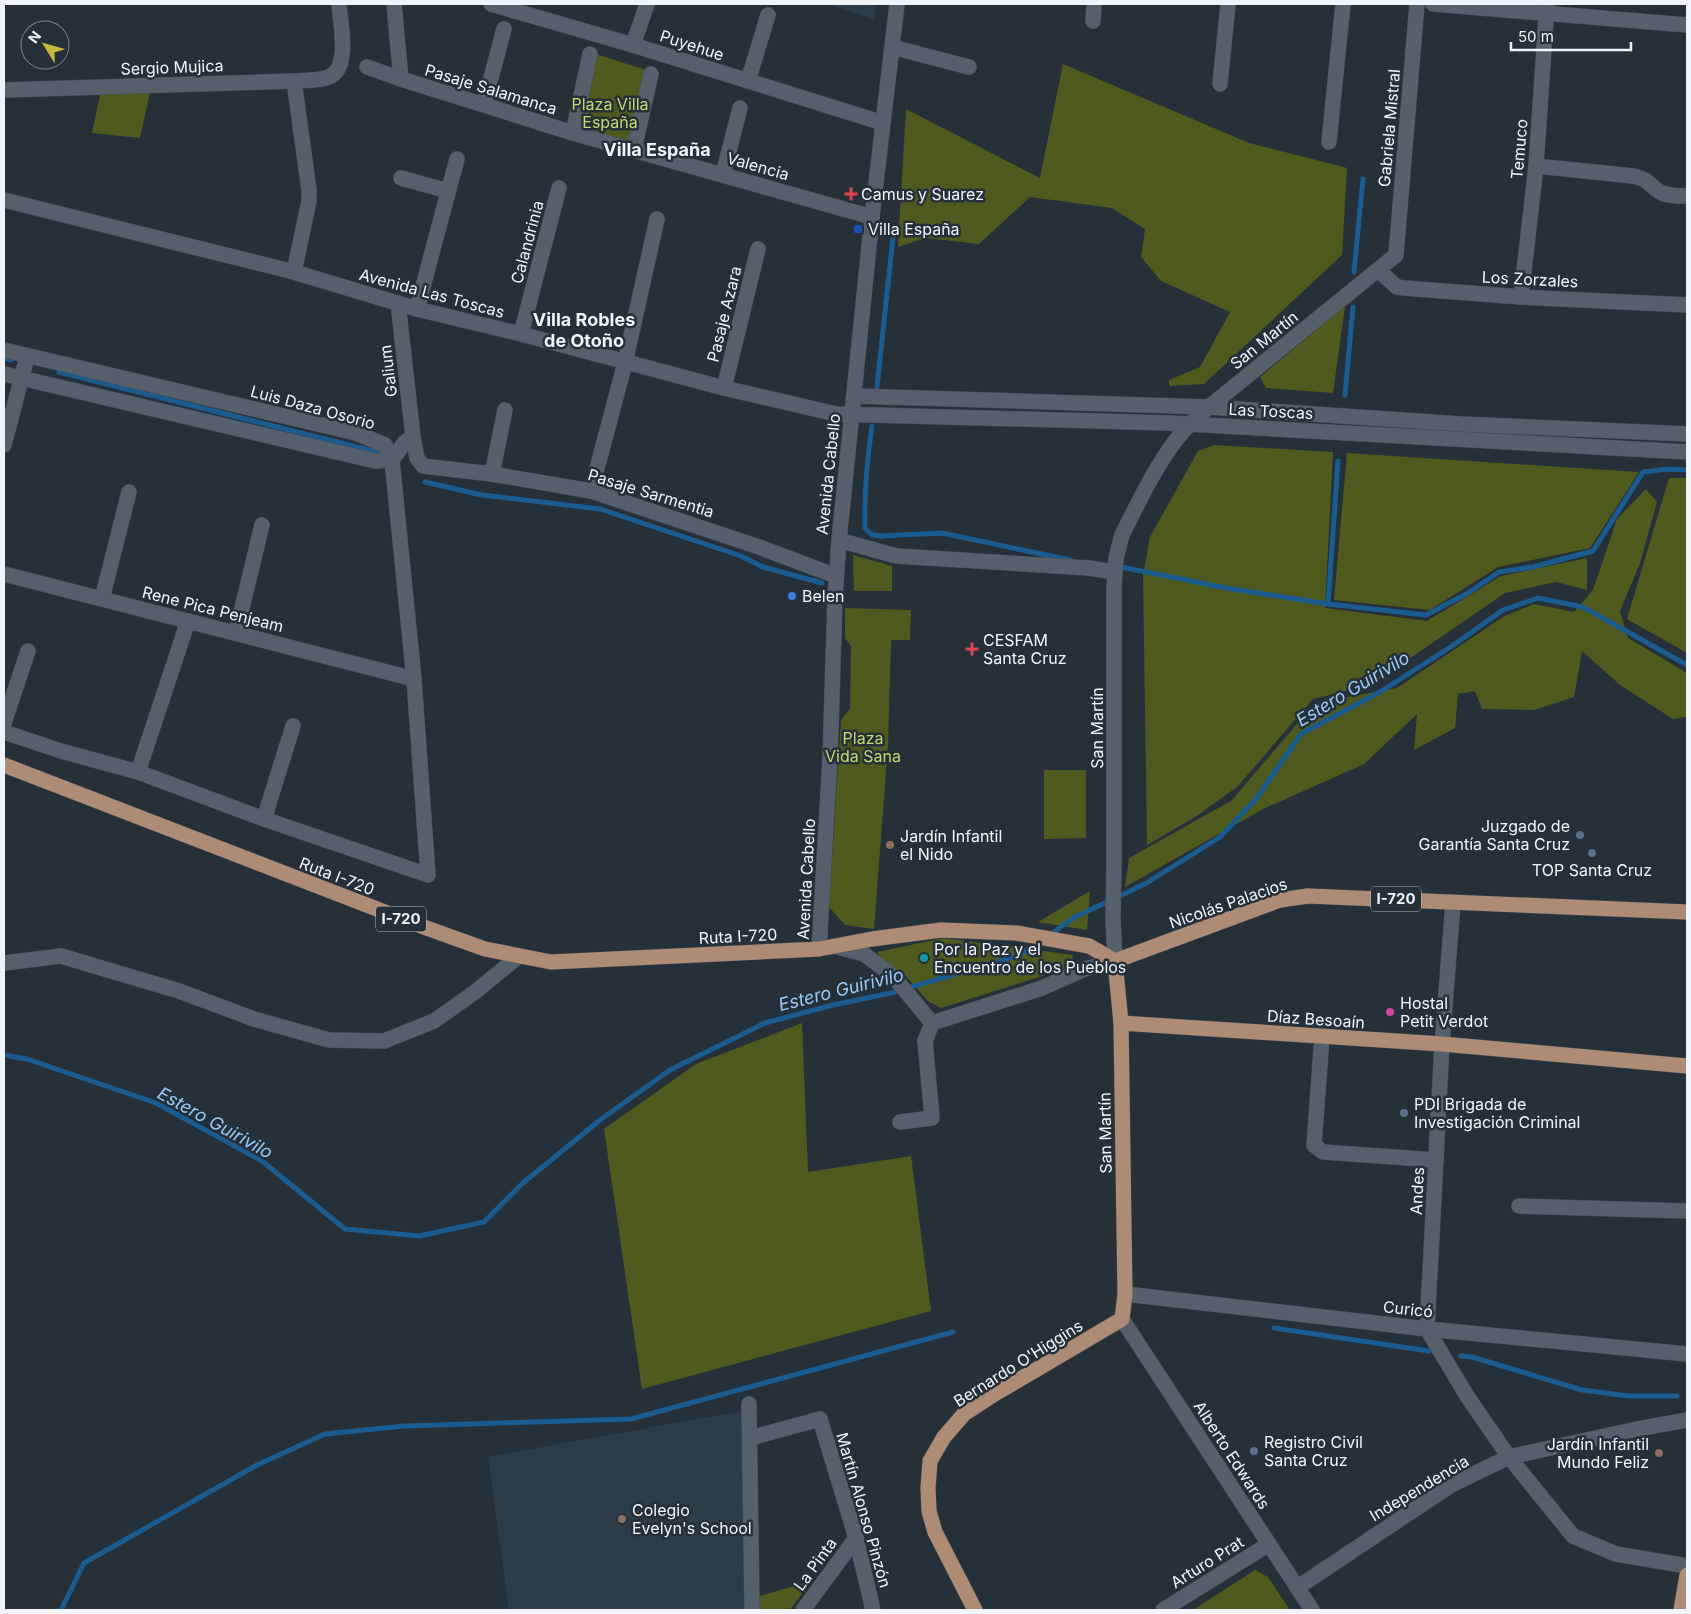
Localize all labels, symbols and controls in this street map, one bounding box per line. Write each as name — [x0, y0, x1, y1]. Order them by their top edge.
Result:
north arrow — [20, 20, 70, 70]
scale bar — [1511, 20, 1631, 52]
street label: Puyehue — [658, 25, 726, 65]
text: N — [24, 27, 44, 46]
text: 50 m — [1518, 27, 1554, 46]
street label: Sergio Mujica — [120, 55, 224, 79]
street label: Pasaje Salamanca — [422, 59, 560, 119]
street label: Gabriela Mistral — [1374, 68, 1404, 188]
park label: Plaza Villa España — [571, 94, 649, 132]
street label: Temuco — [1506, 118, 1532, 180]
district label: Villa España — [603, 139, 711, 160]
street label: Valencia — [725, 148, 791, 184]
place label: Camus y Suarez — [861, 184, 984, 204]
marker: Camus y Suarez — [845, 188, 857, 200]
street label: Calandrinia — [506, 198, 548, 286]
place label: Villa España — [868, 219, 960, 239]
marker: Villa España — [852, 223, 864, 235]
street label: Avenida Las Toscas — [357, 264, 507, 322]
street label: Pasaje Azara — [702, 264, 746, 364]
street label: Los Zorzales — [1481, 266, 1579, 292]
street label: San Martín — [1226, 307, 1302, 373]
district label: Villa Robles de Otoño — [533, 309, 635, 351]
street label: Galium — [375, 344, 401, 398]
street label: Luis Daza Osorio — [248, 381, 378, 433]
street label: Las Toscas — [1228, 399, 1314, 423]
street label: Avenida Cabello — [812, 412, 844, 536]
street label: Pasaje Sarmentia — [586, 464, 716, 522]
street label: Rene Pica Penjeam — [140, 582, 286, 636]
place label: Belen — [802, 586, 844, 606]
marker: Belen — [786, 590, 798, 602]
place label: CESFAM Santa Cruz — [983, 630, 1067, 668]
marker: CESFAM Santa Cruz — [965, 642, 979, 656]
water label: Estero Guirivilo — [1292, 647, 1413, 731]
street label: San Martín — [1087, 687, 1107, 769]
park label: Plaza Vida Sana — [825, 728, 901, 766]
place label: Juzgado de Garantía Santa Cruz — [1419, 816, 1570, 854]
street label: Avenida Cabello — [793, 818, 819, 940]
place label: Jardín Infantil el Nido — [900, 826, 1002, 864]
marker: Juzgado de Garantía Santa Cruz — [1574, 829, 1586, 841]
marker: Jardín Infantil el Nido — [884, 839, 896, 851]
marker: TOP Santa Cruz — [1586, 847, 1598, 859]
street label: Ruta I-720 — [297, 853, 377, 899]
place label: TOP Santa Cruz — [1532, 860, 1652, 880]
street label: Nicolás Palacios — [1166, 873, 1290, 933]
road number: I-720 — [1371, 886, 1421, 912]
road number: I-720 — [376, 906, 426, 932]
street label: Ruta I-720 — [698, 924, 778, 948]
place label: Por la Paz y el Encuentro de los Pueblos — [934, 939, 1126, 977]
marker: Por la Paz y el Encuentro de los Pueblos — [918, 952, 930, 964]
water label: Estero Guirivilo — [776, 964, 906, 1015]
place label: Hostal Petit Verdot — [1400, 993, 1488, 1031]
street label: Díaz Besoaín — [1266, 1006, 1366, 1032]
marker: Hostal Petit Verdot — [1384, 1006, 1396, 1018]
water label: Estero Guirivilo — [154, 1082, 276, 1163]
street label: San Martín — [1094, 1092, 1116, 1174]
place label: PDI Brigada de Investigación Criminal — [1414, 1094, 1580, 1132]
marker: PDI Brigada de Investigación Criminal — [1398, 1107, 1410, 1119]
street label: Andes — [1406, 1166, 1428, 1216]
street label: Curicó — [1382, 1296, 1434, 1322]
street label: Bernardo O'Higgins — [950, 1315, 1086, 1411]
street label: Alberto Edwards — [1190, 1397, 1274, 1513]
street label: Martín Alonso Pinzón — [832, 1430, 896, 1590]
place label: Registro Civil Santa Cruz — [1264, 1432, 1363, 1470]
place label: Jardín Infantil Mundo Feliz — [1547, 1434, 1649, 1472]
marker: Registro Civil Santa Cruz — [1248, 1445, 1260, 1457]
marker: Jardín Infantil Mundo Feliz — [1653, 1447, 1665, 1459]
street label: Independencia — [1366, 1451, 1472, 1525]
place label: Colegio Evelyn's School — [632, 1500, 752, 1538]
marker: Colegio Evelyn's School — [616, 1513, 628, 1525]
street label: Arturo Prat — [1167, 1532, 1247, 1592]
street label: La Pinta — [789, 1534, 841, 1594]

